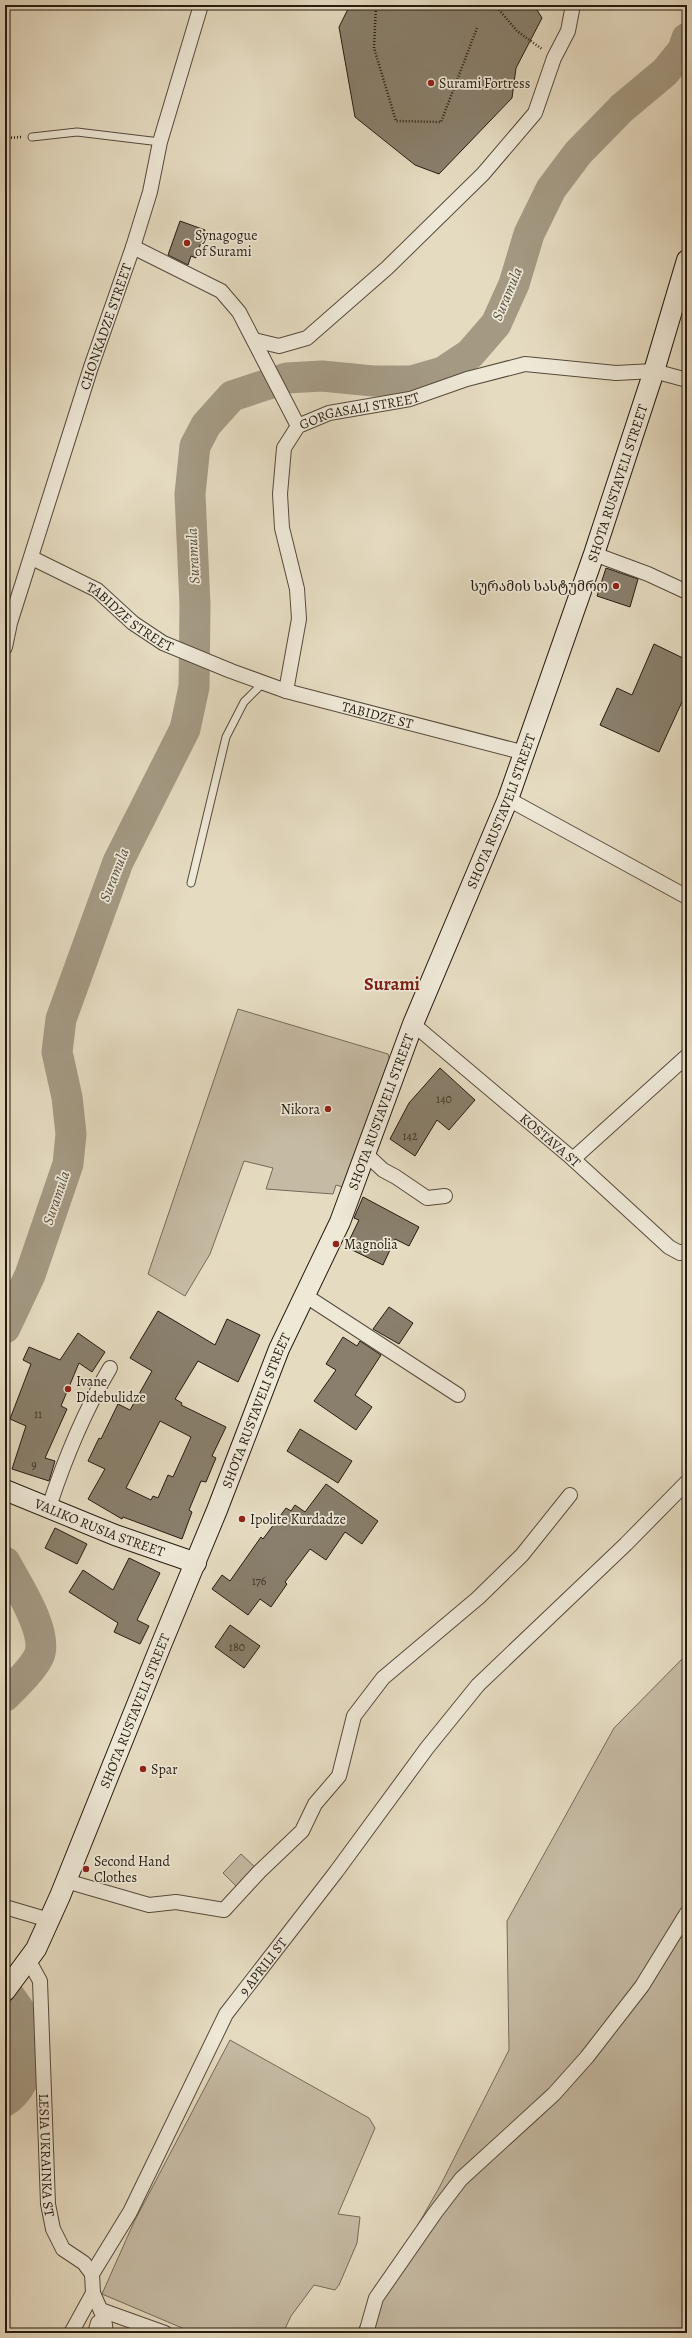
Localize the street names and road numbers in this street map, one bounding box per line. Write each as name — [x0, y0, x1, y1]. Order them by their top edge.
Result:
street label: CHONKADZE STREET — [75, 261, 137, 392]
street label: GORGASALI STREET — [296, 387, 423, 434]
street label: SHOTA RUSTAVELI STREET — [583, 401, 653, 565]
street label: TABIDZE STREET — [83, 577, 176, 656]
street label: TABIDZE ST — [340, 697, 415, 734]
street label: SHOTA RUSTAVELI STREET — [462, 731, 540, 892]
street label: SHOTA RUSTAVELI STREET — [344, 1031, 419, 1193]
street label: KOSTAVA ST — [516, 1109, 585, 1172]
street label: SHOTA RUSTAVELI STREET — [217, 1329, 296, 1491]
street label: VALIKO RUSIA STREET — [31, 1494, 168, 1562]
street label: SHOTA RUSTAVELI STREET — [95, 1630, 175, 1791]
street label: 9 APRILI ST — [235, 1934, 292, 2000]
street label: LESIA UKRAINKA ST — [34, 2093, 59, 2219]

